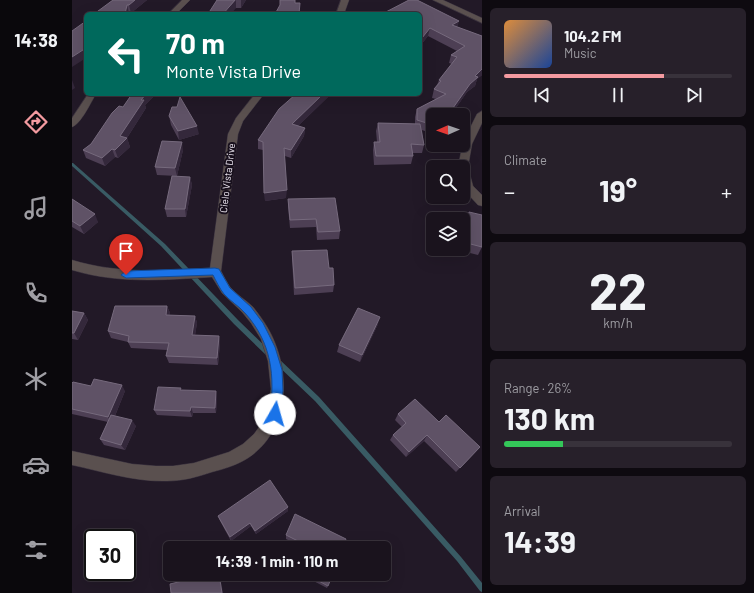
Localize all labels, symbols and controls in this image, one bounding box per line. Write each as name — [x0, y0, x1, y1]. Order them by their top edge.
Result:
text: 70 m — [166, 26, 225, 60]
text: 104.2 FM — [564, 27, 622, 45]
icon: left — [100, 28, 152, 80]
text: 14:38 — [14, 29, 58, 51]
text: Music — [564, 45, 597, 61]
text: Monte Vista Drive — [166, 60, 301, 82]
icon: previous — [531, 84, 553, 106]
icon: pause — [607, 84, 629, 106]
icon: next — [683, 84, 705, 106]
icon: directions — [22, 108, 50, 136]
north arrow — [426, 108, 470, 152]
map controls — [426, 108, 470, 256]
street label: Cielo Vista Drive — [217, 143, 237, 213]
text: Climate — [504, 152, 547, 168]
button: search — [426, 160, 470, 204]
text: 19° — [599, 172, 637, 208]
text: − — [504, 178, 515, 204]
text: + — [721, 178, 732, 204]
icon: music — [22, 194, 50, 222]
button: layers — [426, 212, 470, 256]
pin — [109, 234, 143, 275]
icon: arrive — [115, 240, 137, 262]
text: 22 — [589, 258, 647, 320]
icon: phone — [22, 279, 50, 307]
text: km/h — [603, 315, 633, 331]
icon: climate — [22, 365, 50, 393]
text: Range · 26% — [504, 380, 572, 396]
position arrow — [254, 393, 296, 435]
text: 130 km — [504, 400, 595, 436]
icon: car — [22, 451, 50, 479]
text: Arrival — [504, 503, 540, 519]
text: 14:39 — [504, 523, 576, 559]
speed limit sign: 30 — [84, 529, 136, 581]
icon: filters — [22, 536, 50, 564]
text: 14:39 · 1 min · 110 m — [216, 552, 338, 570]

